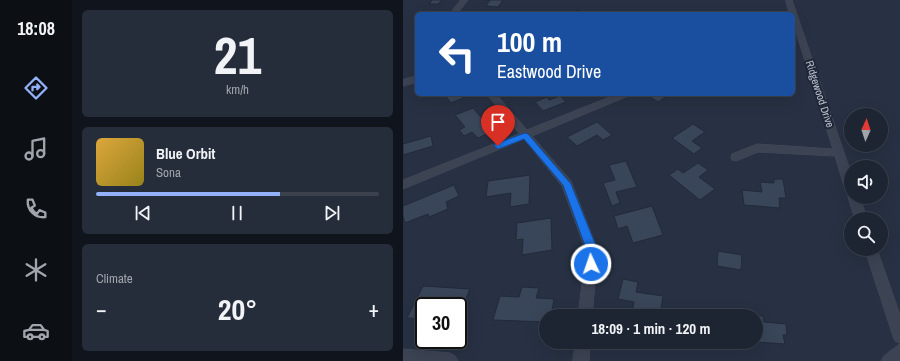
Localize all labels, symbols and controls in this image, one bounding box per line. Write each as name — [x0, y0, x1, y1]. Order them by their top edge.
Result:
text: 18:08 — [17, 16, 55, 41]
text: 21 — [214, 20, 261, 90]
text: 100 m — [497, 23, 562, 61]
icon: left — [431, 28, 483, 80]
text: Eastwood Drive — [497, 59, 601, 84]
street label: Ridgewood Drive — [803, 59, 837, 129]
icon: directions — [22, 74, 50, 102]
text: km/h — [226, 81, 249, 98]
pin — [481, 105, 515, 146]
north arrow — [844, 108, 888, 152]
map controls — [844, 108, 888, 256]
icon: arrive — [487, 111, 509, 133]
icon: music — [22, 135, 50, 163]
text: Blue Orbit — [156, 143, 215, 164]
button: sound — [844, 160, 888, 204]
text: Sona — [156, 164, 181, 181]
icon: phone — [22, 195, 50, 223]
icon: previous — [132, 202, 154, 224]
icon: pause — [226, 202, 248, 224]
icon: next — [321, 202, 343, 224]
button: search — [844, 212, 888, 256]
position arrow — [570, 243, 612, 285]
icon: climate — [22, 256, 50, 284]
text: Climate — [96, 270, 133, 287]
text: 20° — [218, 289, 257, 329]
text: − — [96, 294, 107, 324]
text: + — [368, 294, 379, 324]
speed limit sign: 30 — [415, 297, 467, 349]
icon: car — [22, 317, 50, 345]
text: 18:09 · 1 min · 120 m — [592, 318, 710, 339]

